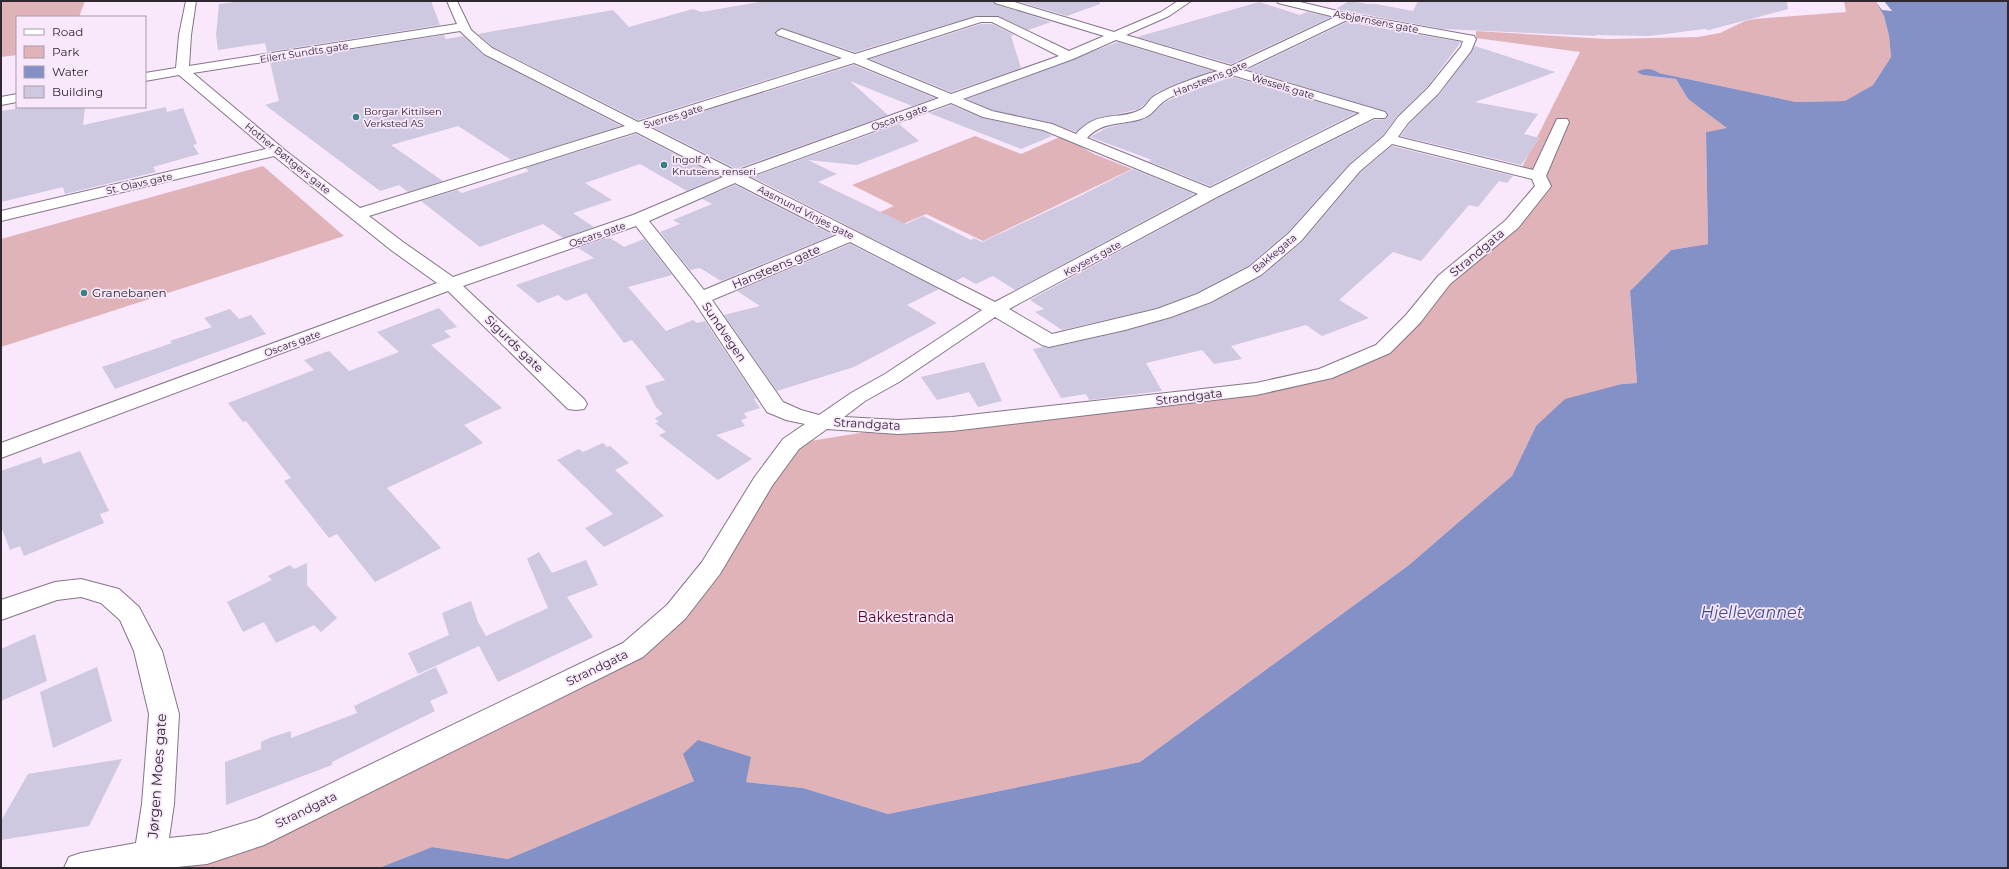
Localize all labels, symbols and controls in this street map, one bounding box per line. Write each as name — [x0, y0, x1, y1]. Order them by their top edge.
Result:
street label: Asbjørnsens gate — [1332, 7, 1420, 36]
legend — [16, 16, 146, 108]
text: Road — [52, 24, 83, 39]
street label: Eilert Sundts gate — [259, 39, 349, 66]
text: Park — [52, 44, 80, 59]
street label: Hansteens gate — [1171, 58, 1249, 99]
text: Water — [52, 64, 89, 79]
street label: Wessels gate — [1250, 71, 1316, 102]
text: Building — [52, 84, 103, 99]
street label: Sverres gate — [642, 101, 704, 132]
street label: Oscars gate — [869, 101, 929, 134]
place label: Borgar Kittilsen Verksted AS — [364, 105, 442, 130]
marker: Borgar Kittilsen Verksted AS — [351, 112, 361, 122]
street label: Hother Bøttgers gate — [242, 120, 333, 197]
place label: Ingolf A Knutsens renseri — [672, 153, 756, 178]
marker: Ingolf A Knutsens renseri — [659, 160, 669, 170]
street label: St. Olavs gate — [105, 170, 173, 197]
street label: Aasmund Vinjes gate — [755, 182, 856, 242]
street label: Oscars gate — [567, 219, 627, 250]
street label: Strandgata — [1446, 225, 1507, 280]
street label: Bakkegata — [1250, 231, 1299, 276]
street label: Keysers gate — [1061, 238, 1123, 279]
street label: Hansteens gate — [729, 241, 822, 292]
place label: Granebanen — [92, 285, 167, 300]
marker: Granebanen — [79, 288, 89, 298]
street label: Sundvegen — [699, 299, 750, 364]
street label: Sigurds gate — [482, 312, 547, 375]
street label: Oscars gate — [262, 327, 322, 360]
street label: Strandgata — [1155, 385, 1223, 408]
street label: Strandgata — [833, 414, 901, 433]
water label: Hjellevannet — [1701, 603, 1804, 622]
park label: Bakkestranda — [858, 608, 954, 626]
street label: Strandgata — [563, 646, 630, 689]
street label: Jørgen Moes gate — [144, 713, 170, 840]
street label: Strandgata — [272, 788, 339, 831]

